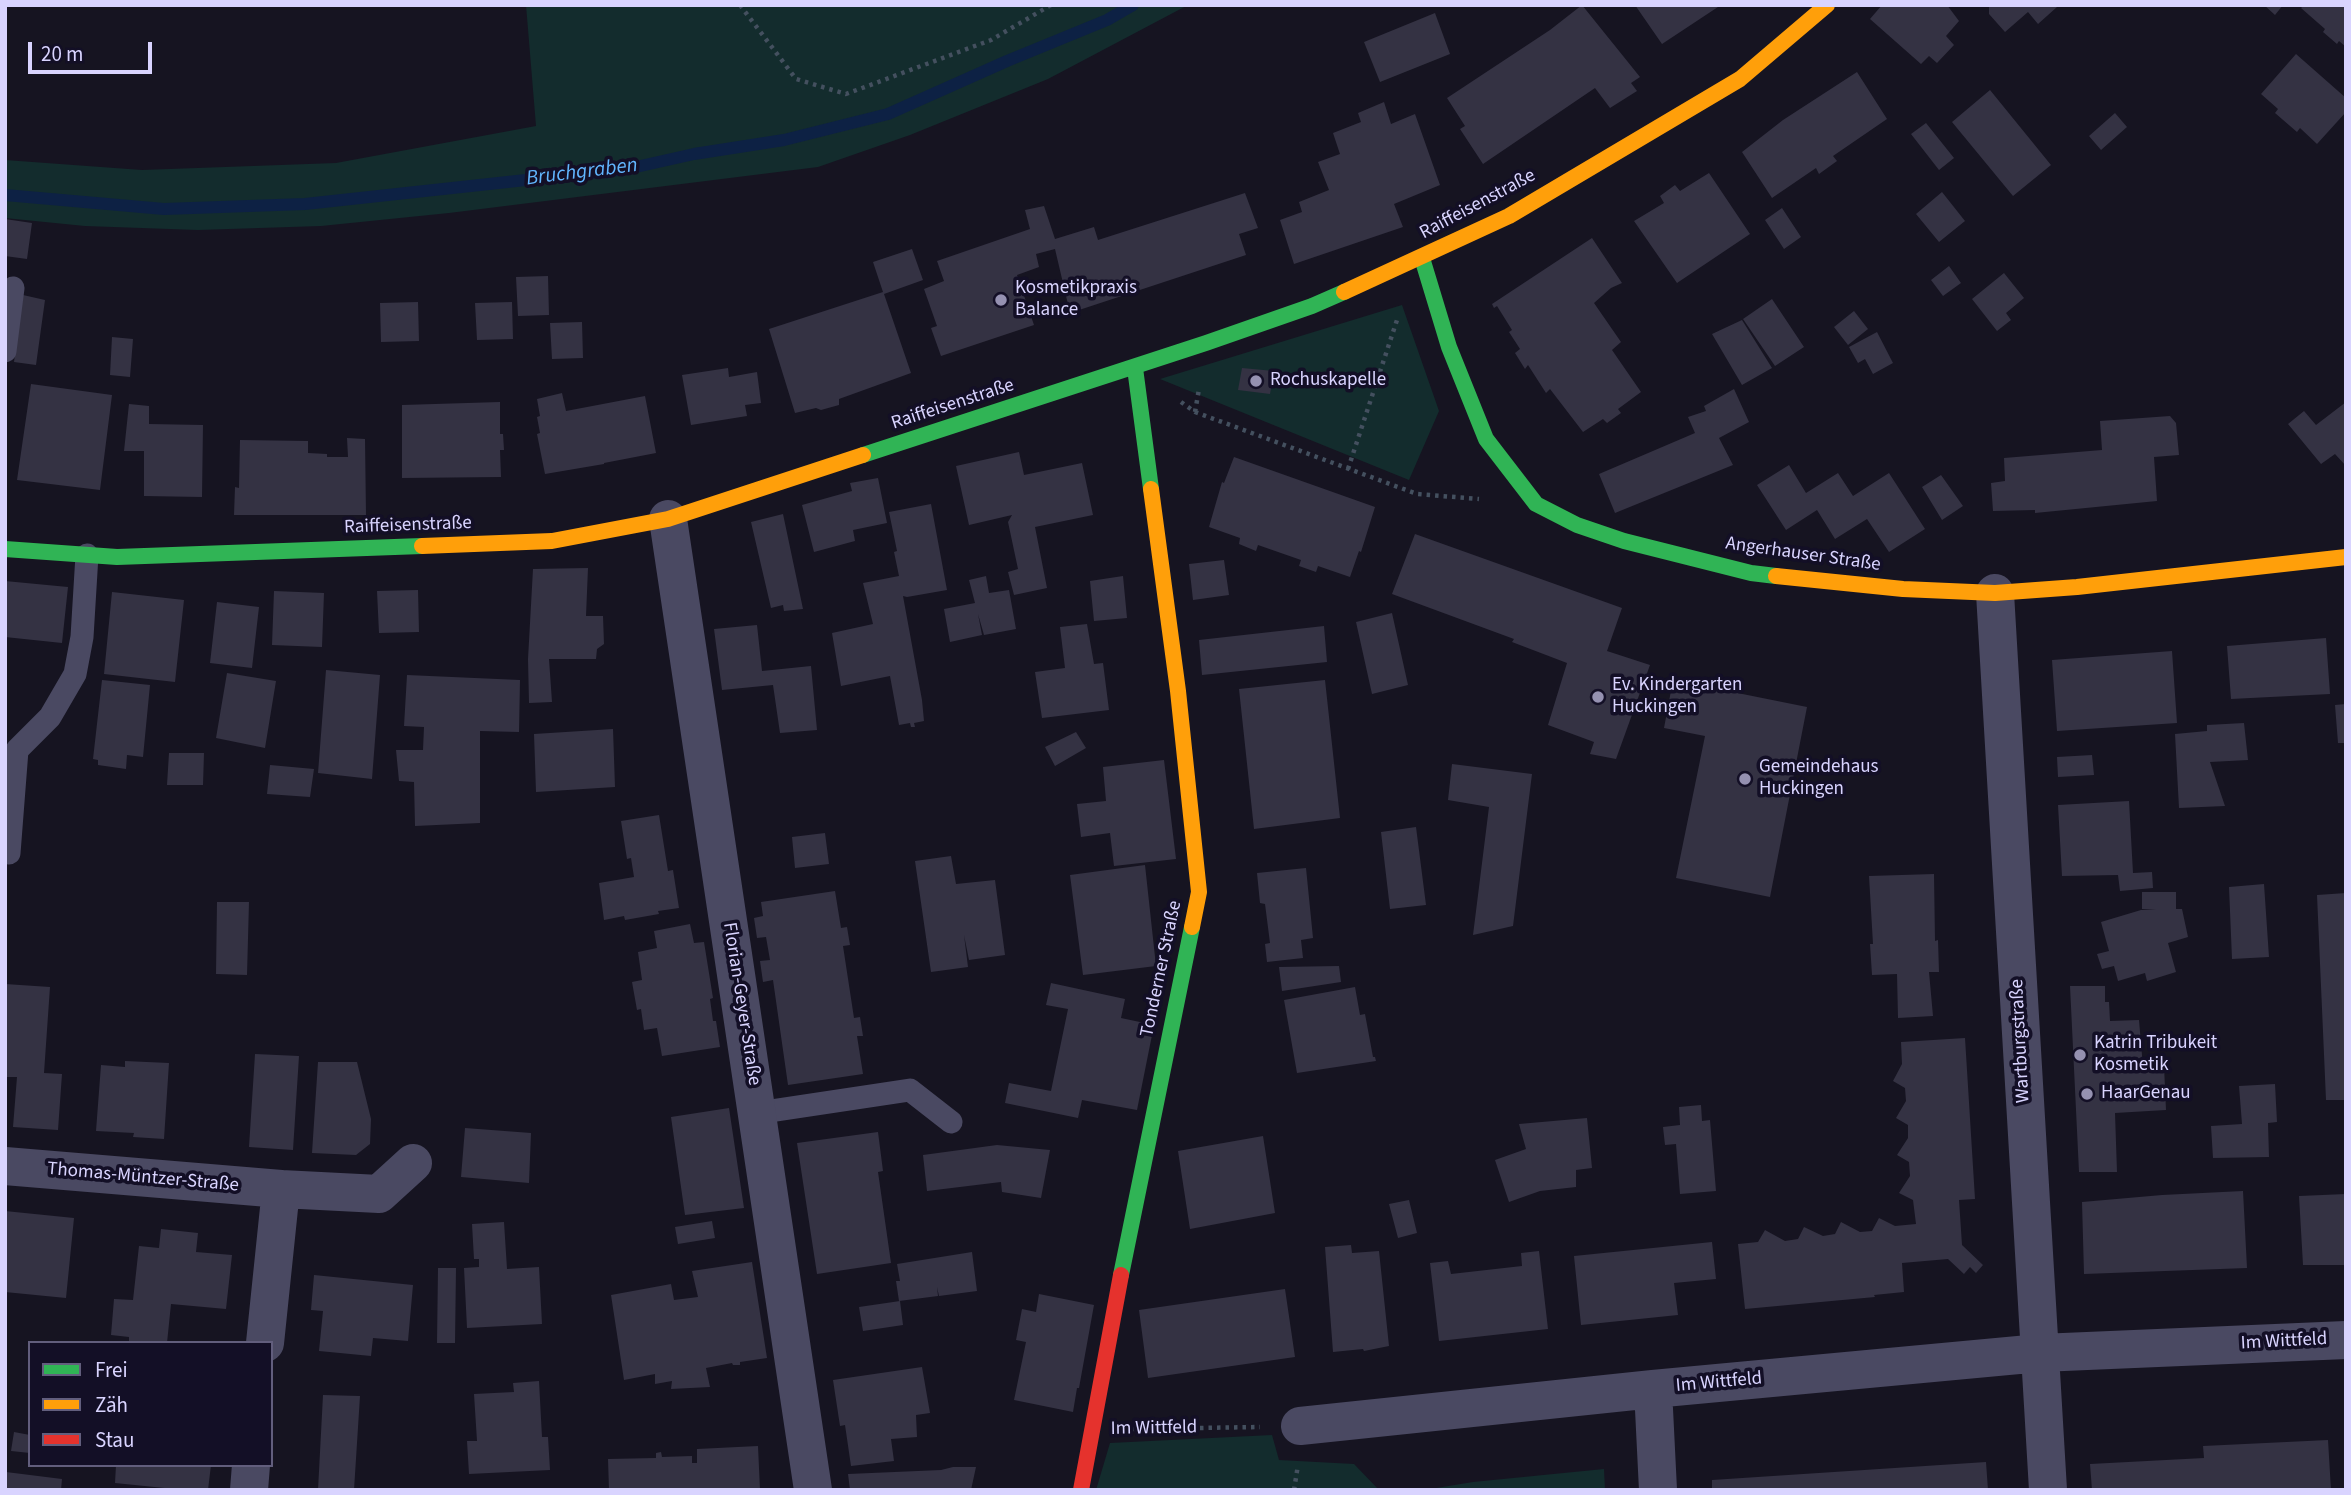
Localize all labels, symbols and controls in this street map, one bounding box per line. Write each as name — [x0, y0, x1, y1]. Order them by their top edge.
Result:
scale bar — [32, 28, 156, 72]
text: 20 m — [41, 39, 83, 69]
water label: Bruchgraben — [525, 154, 639, 192]
street label: Raiffeisenstraße — [1416, 165, 1540, 245]
place label: Kosmetikpraxis Balance — [1015, 278, 1137, 322]
marker: Kosmetikpraxis Balance — [993, 292, 1009, 308]
place label: Rochuskapelle — [1270, 370, 1386, 392]
marker: Rochuskapelle — [1248, 373, 1264, 389]
street label: Raiffeisenstraße — [889, 374, 1017, 436]
street label: Raiffeisenstraße — [344, 512, 472, 540]
street label: Angerhauser Straße — [1724, 533, 1882, 577]
place label: Ev. Kindergarten Huckingen — [1612, 675, 1742, 719]
marker: Ev. Kindergarten Huckingen — [1590, 689, 1606, 705]
place label: Gemeindehaus Huckingen — [1759, 757, 1879, 801]
marker: Gemeindehaus Huckingen — [1737, 771, 1753, 787]
street label: Tonderner Straße — [1136, 899, 1188, 1039]
street label: Florian-Geyer-Straße — [717, 921, 765, 1087]
street label: Wartburgstraße — [2006, 978, 2036, 1104]
place label: Katrin Tribukeit Kosmetik — [2094, 1033, 2217, 1077]
marker: Katrin Tribukeit Kosmetik — [2072, 1047, 2088, 1063]
place label: HaarGenau — [2101, 1083, 2191, 1105]
marker: HaarGenau — [2079, 1086, 2095, 1102]
street label: Thomas-Müntzer-Straße — [46, 1158, 240, 1198]
street label: Im Wittfeld — [2240, 1328, 2328, 1356]
legend — [28, 1341, 273, 1467]
text: Frei — [95, 1355, 128, 1385]
street label: Im Wittfeld — [1675, 1368, 1763, 1398]
text: Zäh — [95, 1390, 128, 1420]
street label: Im Wittfeld — [1110, 1417, 1198, 1441]
text: Stau — [95, 1425, 134, 1455]

